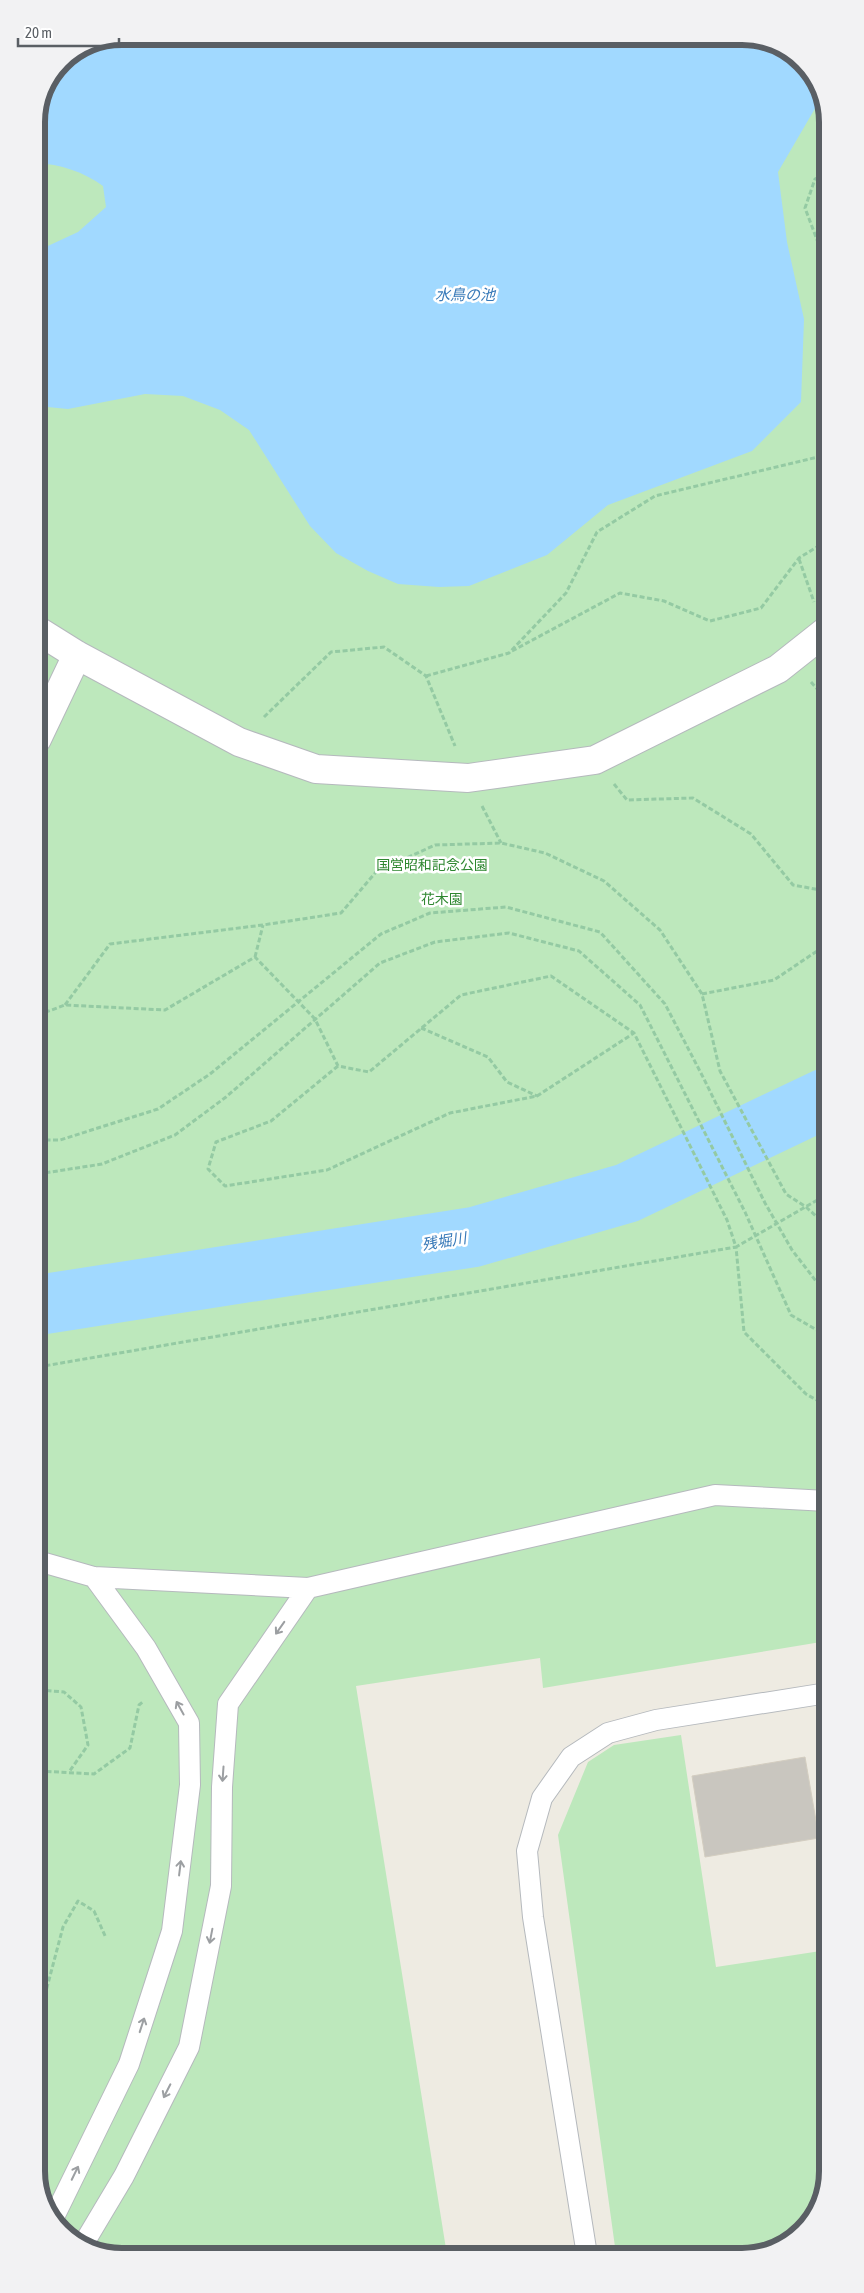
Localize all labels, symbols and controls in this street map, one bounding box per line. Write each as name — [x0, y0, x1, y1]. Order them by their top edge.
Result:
scale bar — [18, 15, 119, 47]
text: 20 m — [25, 24, 52, 41]
water label: 水鳥の池 — [435, 286, 497, 303]
park label: 国営昭和記念公園 — [376, 857, 488, 873]
park label: 花木園 — [421, 891, 463, 907]
water label: 残堀川 — [420, 1229, 470, 1253]
one-way arrow — [275, 1621, 285, 1635]
one-way arrow — [175, 1701, 185, 1716]
one-way arrow — [218, 1766, 227, 1782]
one-way arrow — [175, 1860, 185, 1876]
one-way arrow — [206, 1927, 215, 1943]
one-way arrow — [137, 2017, 147, 2033]
one-way arrow — [162, 2083, 171, 2098]
one-way arrow — [71, 2166, 81, 2181]

